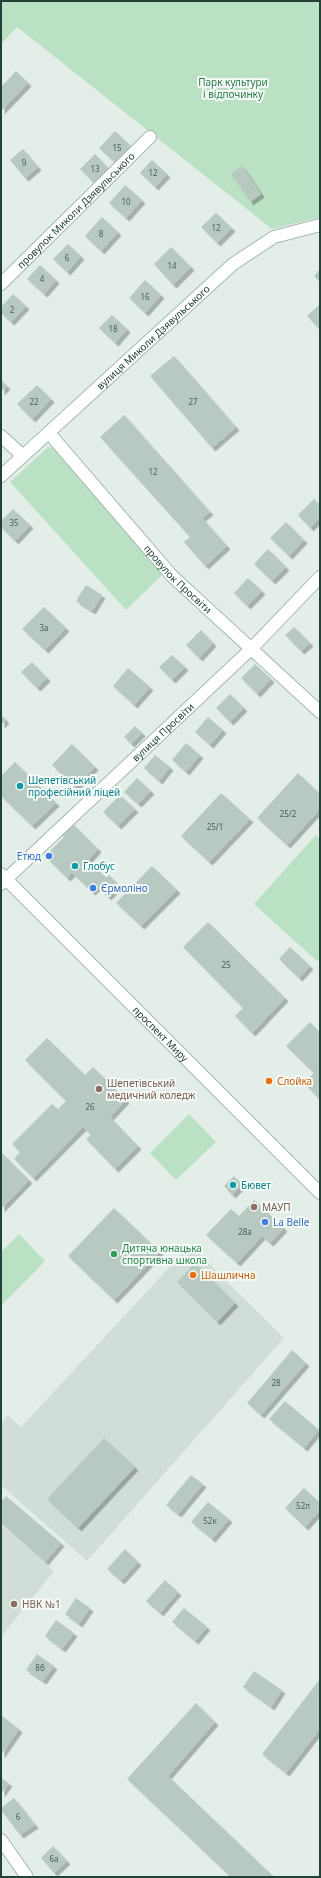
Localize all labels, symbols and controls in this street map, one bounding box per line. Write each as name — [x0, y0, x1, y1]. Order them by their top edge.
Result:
park label: Парк культури і відпочинку — [198, 75, 268, 101]
house number: 15 — [112, 142, 122, 153]
street label: провулок Миколи Дзявульського — [14, 149, 138, 272]
house number: 9 — [22, 157, 27, 168]
house number: 13 — [90, 163, 100, 174]
house number: 12 — [148, 167, 158, 178]
house number: 10 — [121, 196, 131, 207]
house number: 12 — [211, 222, 221, 233]
house number: 8 — [99, 228, 104, 239]
house number: 6 — [65, 252, 70, 263]
house number: 14 — [167, 260, 177, 271]
house number: 4 — [40, 273, 45, 284]
street label: вулиця Миколи Дзявульського — [93, 282, 213, 392]
house number: 16 — [140, 291, 150, 302]
house number: 2 — [10, 304, 15, 315]
house number: 18 — [108, 323, 118, 334]
house number: 22 — [29, 396, 39, 407]
house number: 27 — [188, 396, 198, 407]
house number: 12 — [148, 466, 158, 477]
house number: 35 — [9, 517, 19, 528]
street label: провулок Просвіти — [141, 542, 215, 616]
house number: 3а — [39, 622, 49, 633]
street label: вулиця Просвіти — [129, 699, 197, 765]
place label: Шепетівський професійний ліцей — [28, 773, 120, 799]
marker: Шепетівський професійний ліцей — [15, 781, 25, 791]
house number: 25/2 — [280, 808, 297, 819]
house number: 25/1 — [207, 821, 223, 832]
place label: Етюд — [17, 849, 41, 863]
marker: Етюд — [44, 851, 54, 861]
place label: Глобус — [83, 859, 115, 873]
marker: Глобус — [70, 861, 80, 871]
place label: Єрмоліно — [101, 881, 148, 895]
marker: Єрмоліно — [88, 883, 98, 893]
house number: 25 — [221, 959, 231, 970]
street label: проспект Миру — [130, 1003, 192, 1065]
place label: Слойка — [277, 1074, 312, 1088]
place label: Шепетівський медичний коледж — [107, 1076, 196, 1102]
marker: Слойка — [264, 1076, 274, 1086]
marker: Шепетівський медичний коледж — [94, 1084, 104, 1094]
house number: 26 — [85, 1101, 95, 1112]
place label: Бювет — [241, 1178, 271, 1192]
marker: Бювет — [228, 1180, 238, 1190]
place label: МАУП — [262, 1200, 291, 1214]
marker: МАУП — [249, 1202, 259, 1212]
place label: La Belle — [273, 1215, 310, 1229]
marker: La Belle — [260, 1217, 270, 1227]
house number: 28а — [238, 1226, 252, 1237]
place label: Дитяча юнацька спортивна школа — [122, 1241, 207, 1267]
marker: Дитяча юнацька спортивна школа — [109, 1249, 119, 1259]
place label: Шашлична — [201, 1268, 256, 1282]
marker: Шашлична — [188, 1270, 198, 1280]
house number: 28 — [271, 1377, 281, 1388]
house number: 52л — [296, 1500, 310, 1511]
house number: 52к — [203, 1515, 217, 1526]
place label: НВК №1 — [22, 1597, 61, 1611]
marker: НВК №1 — [9, 1599, 19, 1609]
house number: 8б — [35, 1662, 45, 1673]
house number: 6 — [16, 1811, 21, 1822]
house number: 6а — [49, 1853, 59, 1864]

